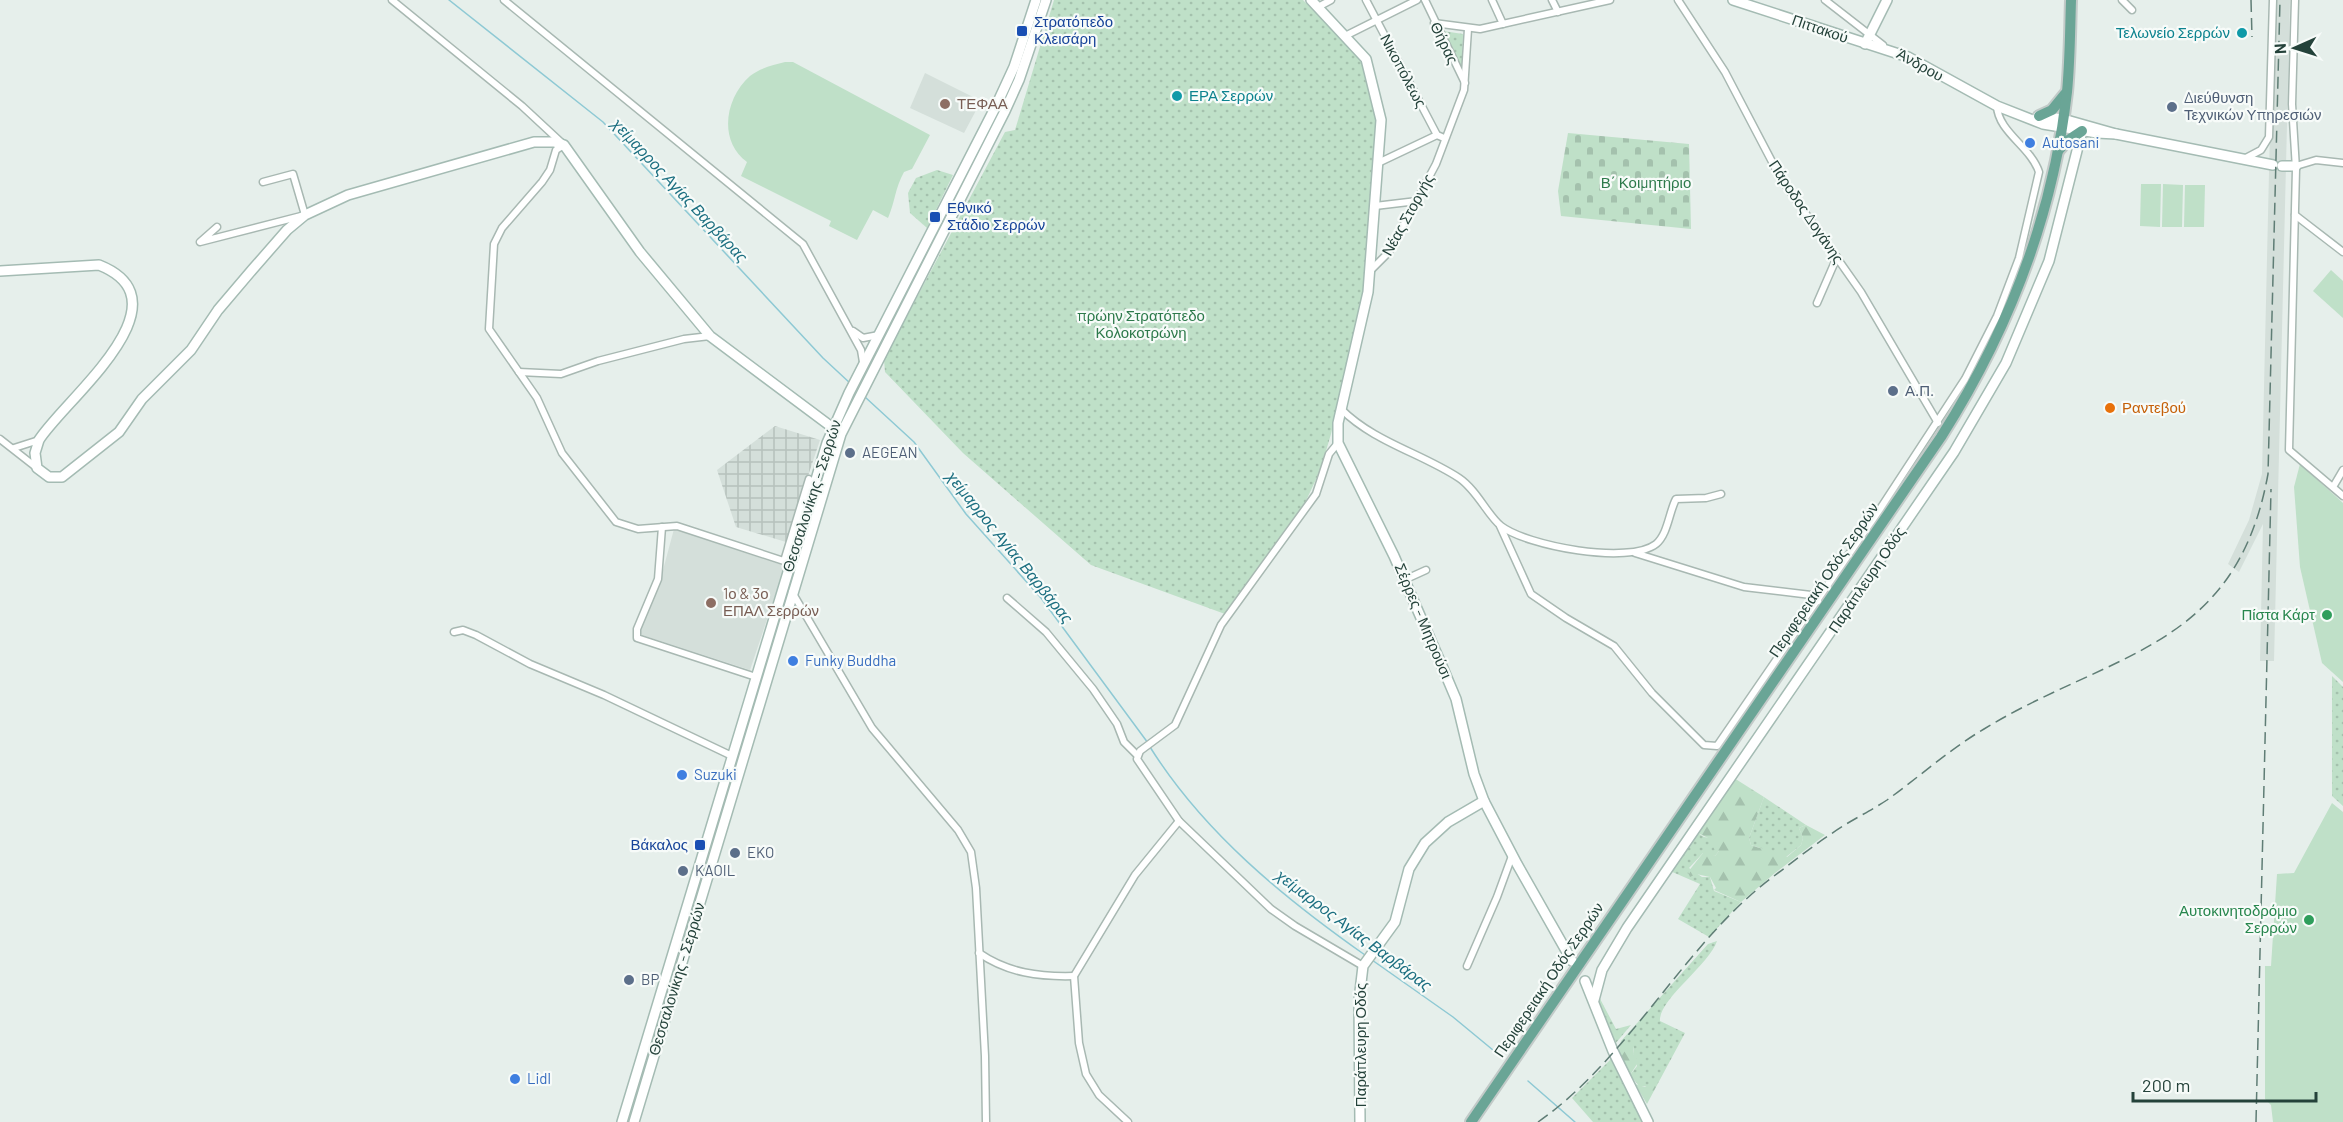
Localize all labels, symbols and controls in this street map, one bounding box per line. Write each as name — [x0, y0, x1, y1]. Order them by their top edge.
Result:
street label: Πιττακού — [1790, 10, 1851, 46]
place label: Στρατόπεδο Κλεισάρη — [1034, 12, 1113, 47]
north arrow — [2265, 18, 2325, 78]
street label: Θήρας — [1427, 19, 1463, 66]
place label: Τελωνείο Σερρών — [2116, 23, 2230, 41]
marker: Στρατόπεδο Κλεισάρη — [1015, 24, 1029, 38]
marker: Τελωνείο Σερρών — [2235, 26, 2249, 40]
street label: Νικοπόλεως — [1377, 31, 1431, 110]
text: N — [2270, 43, 2289, 55]
street label: Άνδρου — [1894, 44, 1947, 84]
place label: ΕΡΑ Σερρών — [1189, 86, 1273, 104]
place label: Διεύθυνση Τεχνικών Υπηρεσιών — [2184, 88, 2322, 123]
marker: ΕΡΑ Σερρών — [1170, 89, 1184, 103]
place label: ΤΕΦΑΑ — [957, 94, 1008, 112]
marker: ΤΕΦΑΑ — [938, 97, 952, 111]
marker: Διεύθυνση Τεχνικών Υπηρεσιών — [2165, 100, 2179, 114]
water label: χείμαρρος Αγίας Βαρβάρας — [607, 112, 752, 266]
place label: Autosani — [2042, 133, 2099, 151]
marker: Autosani — [2023, 136, 2037, 150]
street label: Πάροδος Δογάνης — [1766, 156, 1848, 266]
street label: Νέας Στοργής — [1377, 171, 1437, 259]
park label: Β΄ Κοιμητήριο — [1601, 173, 1691, 191]
place label: Εθνικό Στάδιο Σερρών — [947, 198, 1045, 233]
marker: Εθνικό Στάδιο Σερρών — [928, 210, 942, 224]
park label: πρώην Στρατόπεδο Κολοκοτρώνη — [1077, 306, 1205, 341]
place label: Α.Π. — [1905, 381, 1934, 399]
marker: Α.Π. — [1886, 384, 1900, 398]
place label: Ραντεβού — [2122, 398, 2186, 416]
marker: Ραντεβού — [2103, 401, 2117, 415]
street label: Θεσσαλονίκης - Σερρών — [778, 417, 844, 574]
place label: AEGEAN — [862, 443, 918, 461]
marker: AEGEAN — [843, 446, 857, 460]
water label: χείμαρρος Αγίας Βαρβάρας — [942, 465, 1078, 627]
street label: Περιφερειακή Οδός Σερρών — [1765, 499, 1882, 660]
street label: Παράπλευρη Οδός — [1824, 523, 1908, 636]
street label: Σέρρες - Μητρούσι — [1392, 560, 1456, 681]
place label: 1ο & 3ο ΕΠΑΛ Σερρών — [723, 584, 819, 619]
marker: 1ο & 3ο ΕΠΑΛ Σερρών — [704, 596, 718, 610]
place label: Πίστα Κάρτ — [2241, 605, 2315, 623]
marker: Πίστα Κάρτ — [2320, 608, 2334, 622]
place label: Funky Buddha — [805, 651, 896, 669]
marker: Funky Buddha — [786, 654, 800, 668]
place label: Suzuki — [694, 765, 737, 783]
marker: Suzuki — [675, 768, 689, 782]
place label: Βάκαλος — [630, 835, 688, 853]
marker: Βάκαλος — [693, 838, 707, 852]
place label: EKO — [747, 843, 774, 861]
marker: EKO — [728, 846, 742, 860]
place label: KAOIL — [695, 861, 735, 879]
marker: KAOIL — [676, 864, 690, 878]
water label: χείμαρρος Αγίας Βαρβάρας — [1271, 864, 1436, 995]
street label: Περιφερειακή Οδός Σερρών — [1490, 899, 1607, 1060]
street label: Θεσσαλονίκης - Σερρών — [644, 900, 708, 1057]
place label: Αυτοκινητοδρόμιο Σερρών — [2179, 901, 2297, 936]
marker: Αυτοκινητοδρόμιο Σερρών — [2302, 913, 2316, 927]
place label: BP — [641, 970, 659, 988]
marker: BP — [622, 973, 636, 987]
street label: Παράπλευρη Οδός — [1351, 983, 1369, 1107]
scale bar — [2133, 1065, 2316, 1103]
place label: Lidl — [527, 1069, 551, 1087]
marker: Lidl — [508, 1072, 522, 1086]
text: 200 m — [2142, 1074, 2190, 1096]

